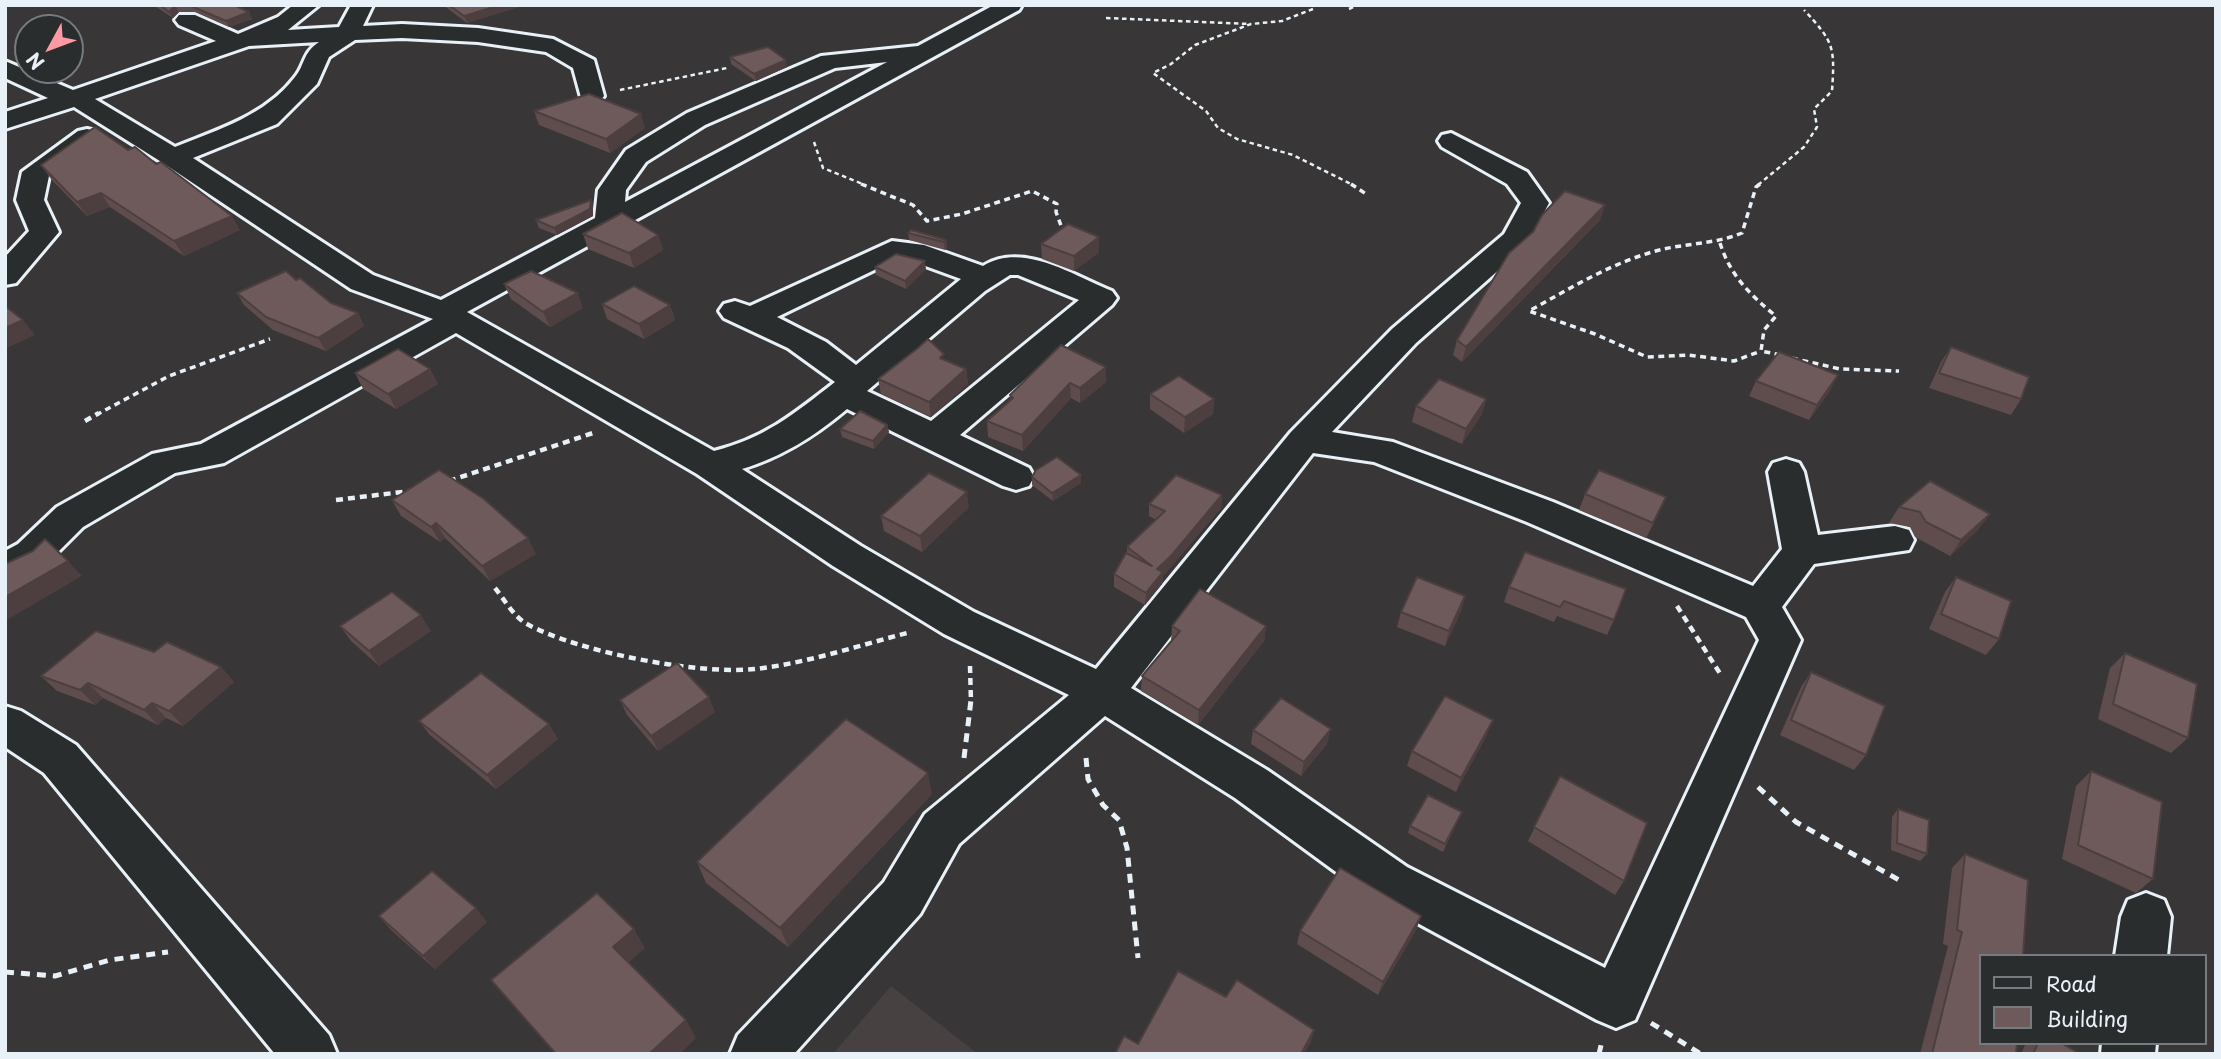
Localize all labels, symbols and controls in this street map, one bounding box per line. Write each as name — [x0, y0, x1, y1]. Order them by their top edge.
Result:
north arrow — [14, 14, 84, 84]
text: N — [19, 47, 50, 76]
legend — [1980, 954, 2207, 1045]
text: Road — [2046, 967, 2097, 999]
text: Building — [2046, 1002, 2128, 1034]

